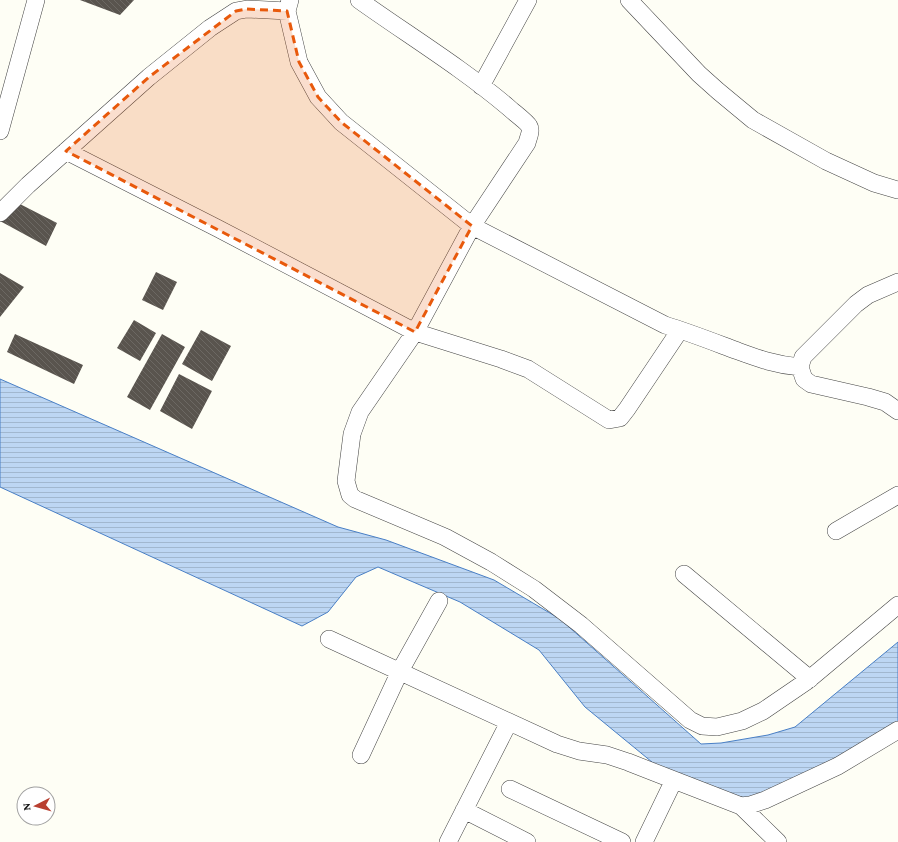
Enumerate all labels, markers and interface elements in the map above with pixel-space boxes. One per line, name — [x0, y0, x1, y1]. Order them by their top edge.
north arrow — [16, 786, 56, 826]
text: N — [20, 802, 32, 811]

